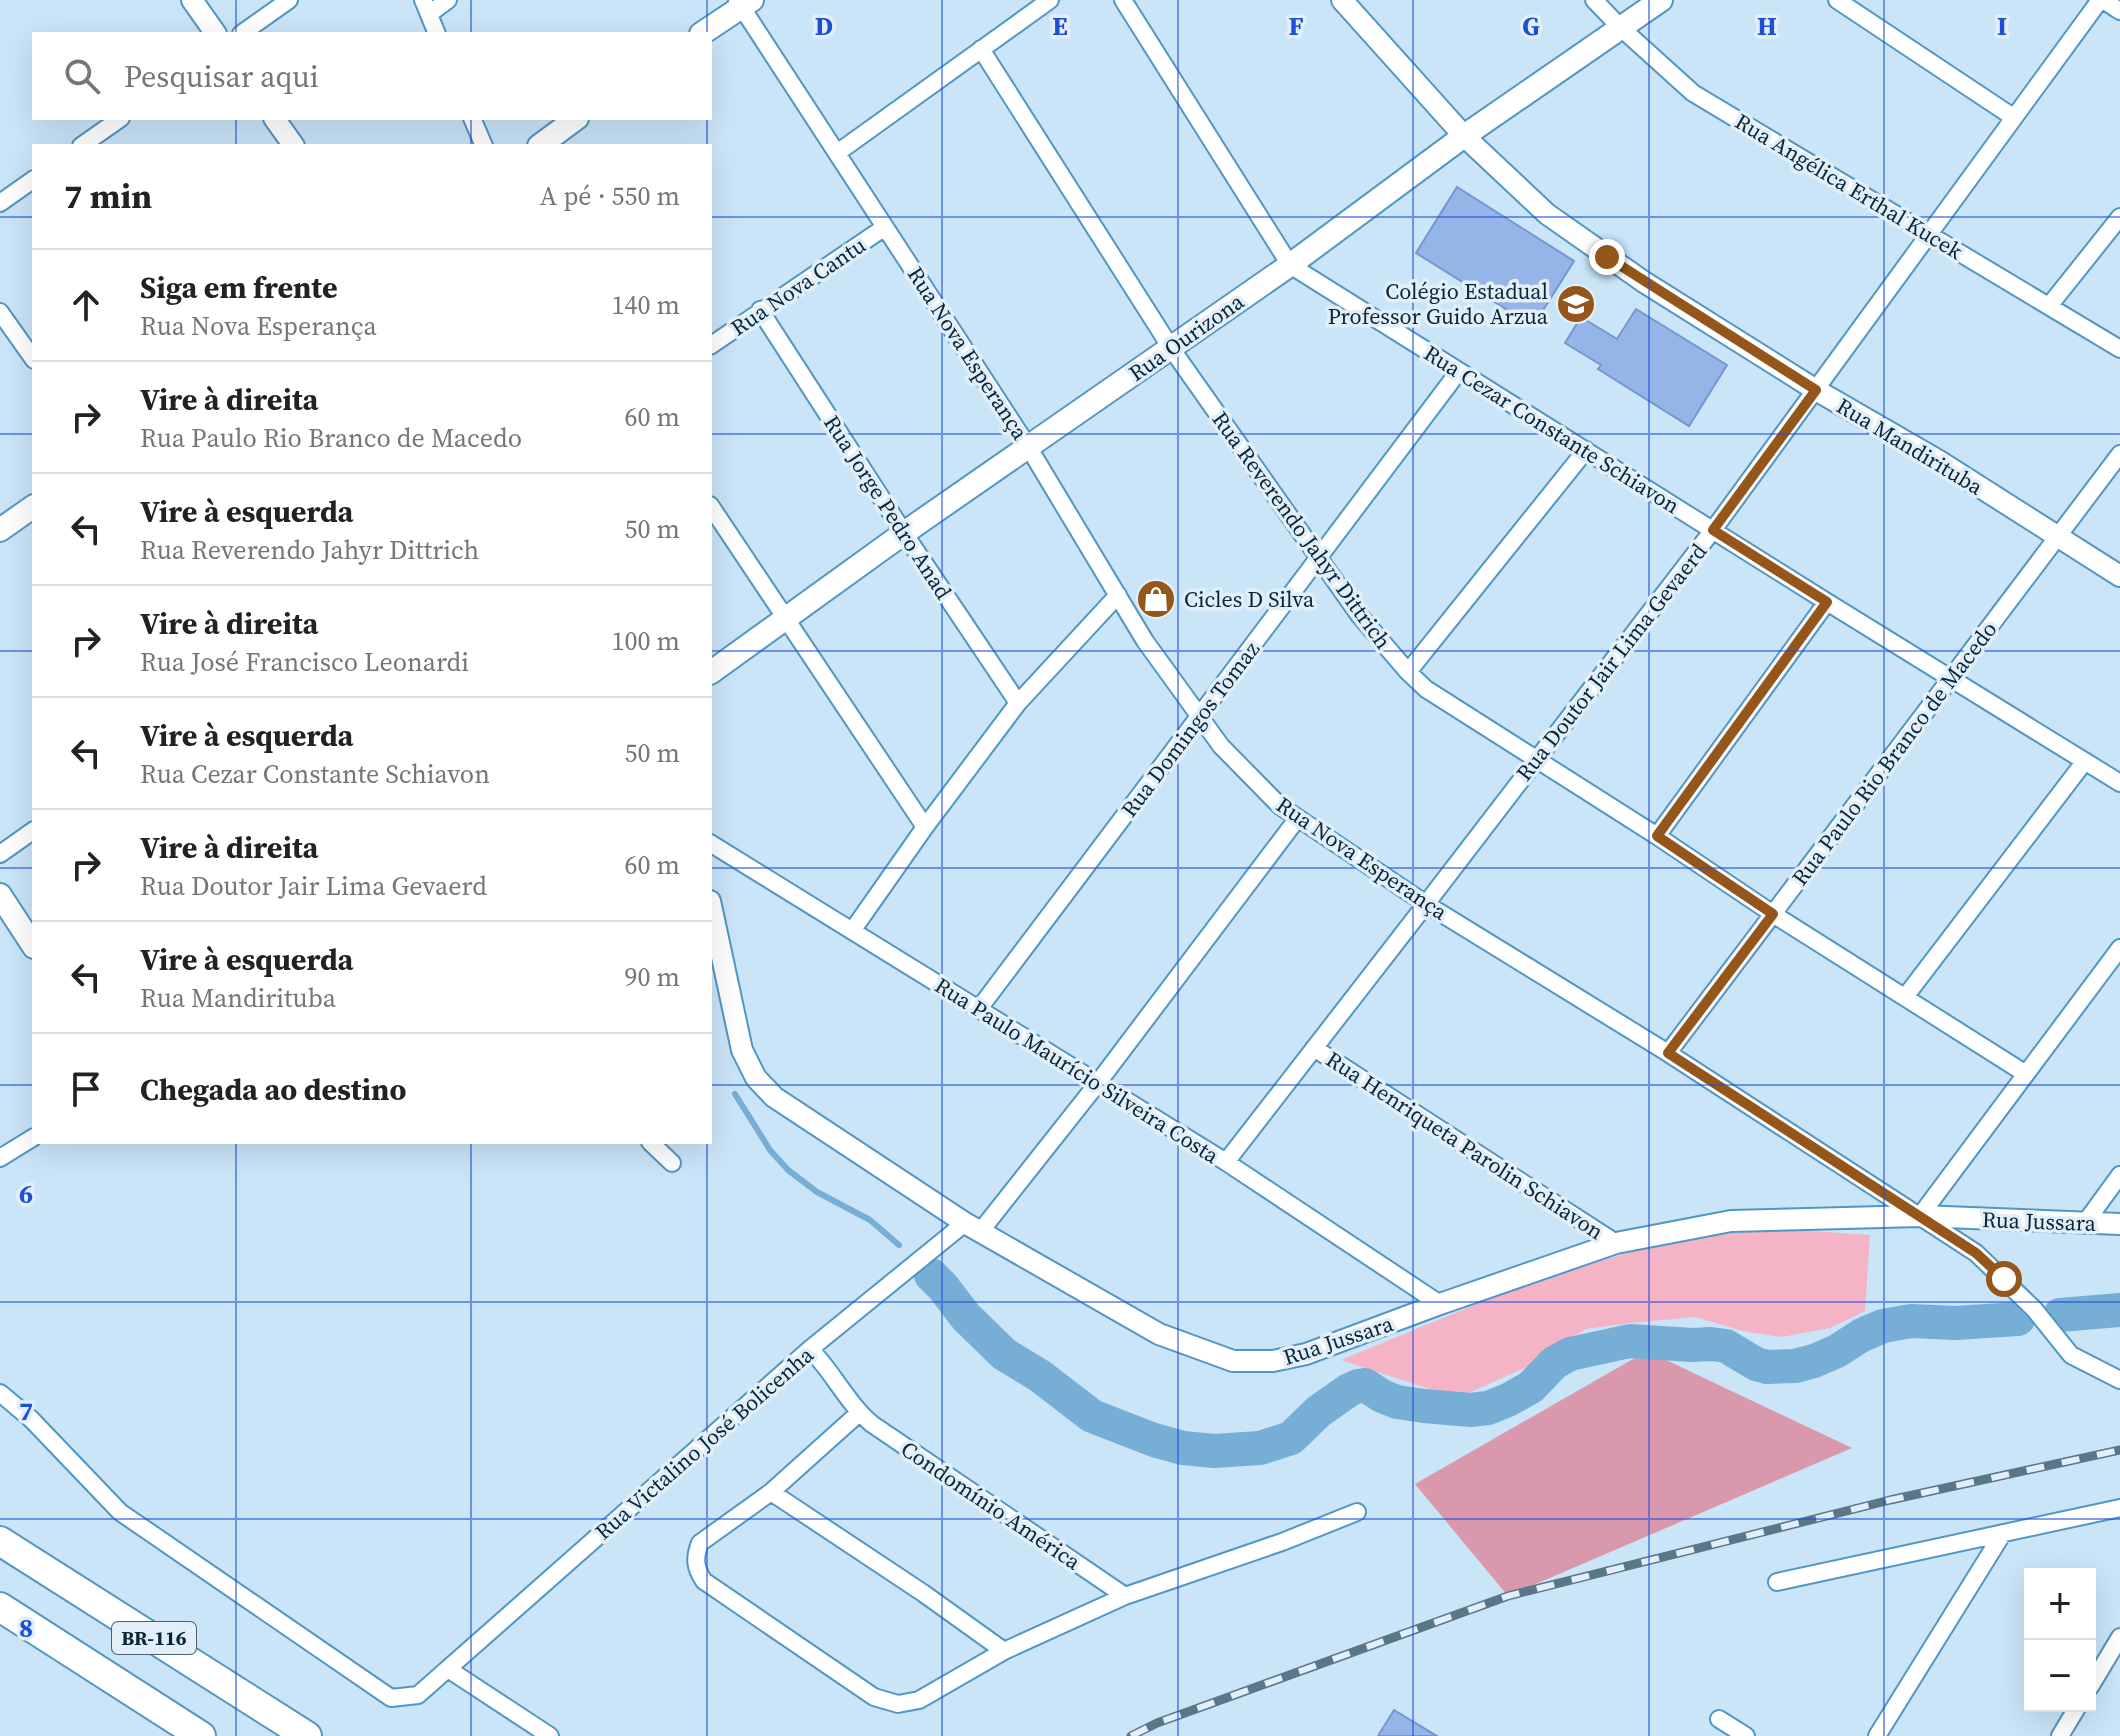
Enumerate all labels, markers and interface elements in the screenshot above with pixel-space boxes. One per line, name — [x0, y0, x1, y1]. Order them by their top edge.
text: D — [815, 8, 833, 44]
text: E — [1052, 8, 1068, 44]
text: F — [1288, 8, 1304, 44]
text: G — [1522, 8, 1540, 44]
text: H — [1757, 8, 1777, 44]
text: I — [1997, 8, 2007, 44]
search box — [32, 32, 712, 120]
icon: search — [60, 54, 104, 98]
text: Pesquisar aqui — [124, 56, 319, 97]
street label: Rua Angélica Erthal Kucek — [1730, 106, 1969, 266]
text: 7 min — [64, 173, 152, 219]
text: A pé · 550 m — [540, 178, 680, 214]
street label: Rua Nova Cantu — [725, 230, 871, 342]
route end — [1589, 239, 1625, 275]
street label: Rua Nova Esperança — [901, 261, 1036, 446]
text: Siga em frente — [140, 267, 338, 308]
place label: Colégio Estadual Professor Guido Arzua — [1328, 276, 1549, 331]
icon: ahead — [64, 283, 108, 327]
school or university icon: Colégio Estadual Professor Guido Arzua — [1555, 283, 1597, 325]
street label: Rua Ourizona — [1122, 286, 1250, 388]
text: 140 m — [612, 287, 680, 323]
text: Rua Nova Esperança — [140, 308, 377, 344]
street label: Rua Cezar Constante Schiavon — [1419, 338, 1685, 520]
text: Vire à direita — [140, 379, 319, 420]
street label: Rua Mandirituba — [1831, 390, 1989, 502]
icon: right — [64, 395, 108, 439]
text: 60 m — [625, 399, 680, 435]
street label: Rua Reverendo Jahyr Dittrich — [1206, 405, 1398, 655]
street label: Rua Jorge Pedro Anad — [817, 409, 959, 605]
text: Rua Paulo Rio Branco de Macedo — [140, 420, 522, 456]
text: Vire à esquerda — [140, 491, 353, 532]
icon: left — [64, 507, 108, 551]
text: 50 m — [625, 511, 680, 547]
text: Rua Reverendo Jahyr Dittrich — [140, 532, 479, 568]
street label: Rua Doutor Jair Lima Gevaerd — [1509, 537, 1714, 787]
shop icon: Cicles D Silva — [1135, 578, 1177, 620]
place label: Cicles D Silva — [1184, 584, 1315, 614]
text: Vire à direita — [140, 603, 319, 644]
street label: Rua Paulo Rio Branco de Macedo — [1785, 615, 2003, 891]
icon: right — [64, 619, 108, 663]
text: 100 m — [612, 623, 680, 659]
street label: Rua Domingos Tomaz — [1114, 635, 1266, 823]
text: Rua José Francisco Leonardi — [140, 644, 469, 680]
text: Vire à esquerda — [140, 715, 353, 756]
icon: left — [64, 731, 108, 775]
text: 50 m — [625, 735, 680, 771]
text: Rua Cezar Constante Schiavon — [140, 756, 490, 792]
street label: Rua Nova Esperança — [1271, 790, 1454, 927]
text: Vire à direita — [140, 827, 319, 868]
icon: right — [64, 843, 108, 887]
text: 60 m — [625, 847, 680, 883]
text: Rua Doutor Jair Lima Gevaerd — [140, 868, 487, 904]
text: Vire à esquerda — [140, 939, 353, 980]
icon: left — [64, 955, 108, 999]
text: 90 m — [625, 959, 680, 995]
street label: Rua Paulo Maurício Silveira Costa — [929, 970, 1225, 1170]
text: Rua Mandirituba — [140, 980, 336, 1016]
street label: Rua Henriqueta Parolin Schiavon — [1321, 1044, 1609, 1246]
icon: arrive — [64, 1067, 108, 1111]
text: Chegada ao destino — [140, 1069, 406, 1110]
text: 6 — [19, 1176, 33, 1212]
street label: Rua Jussara — [1981, 1204, 2097, 1238]
route start — [1986, 1261, 2022, 1297]
street label: Rua Jussara — [1279, 1308, 1398, 1372]
street label: Rua Victalino José Bolicenha — [588, 1339, 820, 1546]
text: 7 — [19, 1393, 33, 1429]
street label: Condomínio América — [895, 1434, 1087, 1577]
map controls — [2024, 1568, 2096, 1712]
button: + — [2024, 1568, 2096, 1640]
text: 8 — [19, 1610, 33, 1646]
road number: BR-116 — [112, 1622, 196, 1654]
button: − — [2024, 1640, 2096, 1712]

